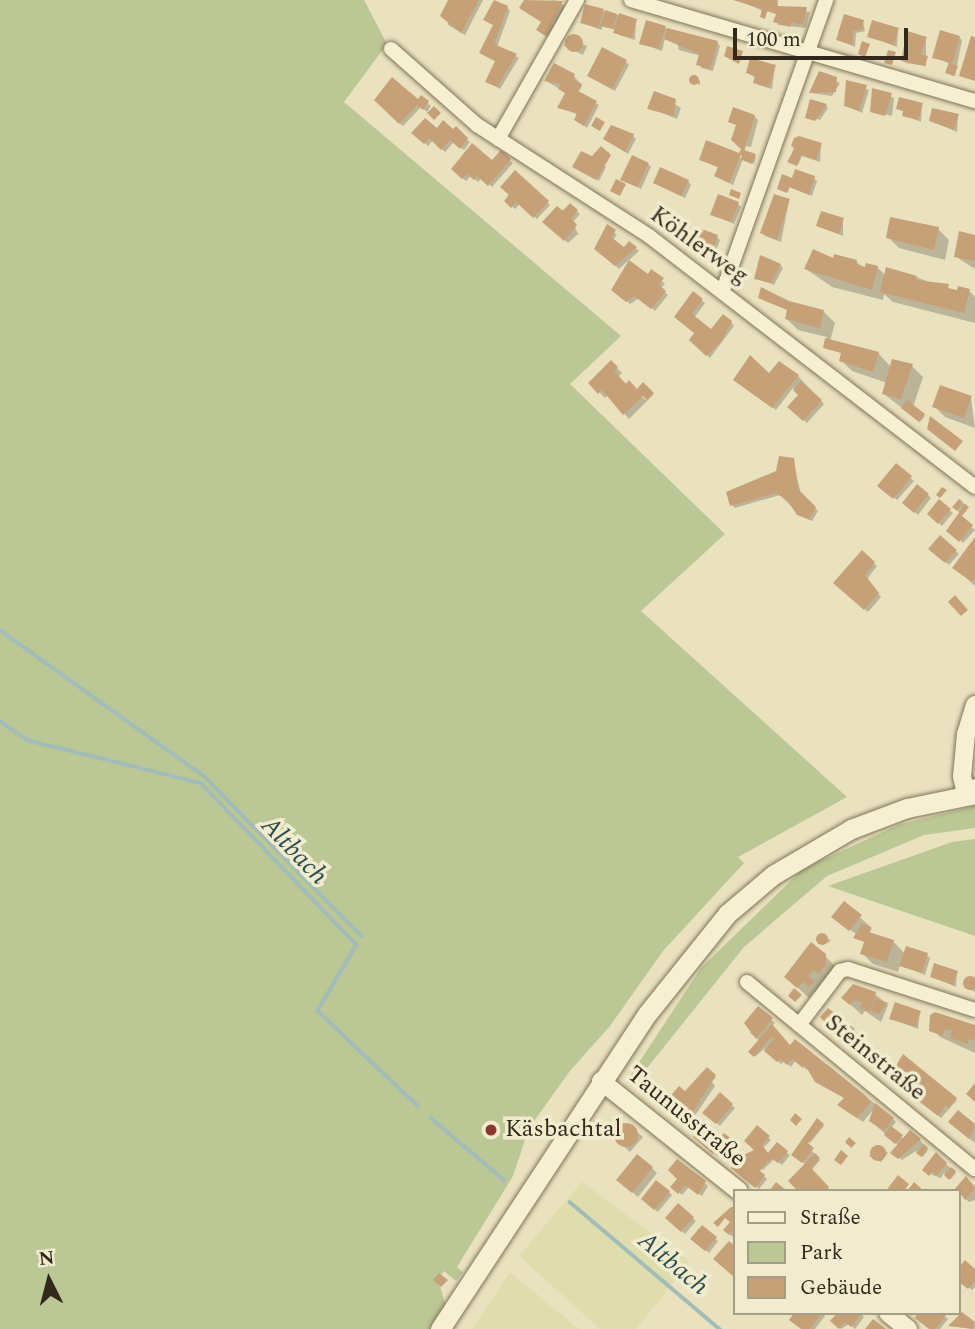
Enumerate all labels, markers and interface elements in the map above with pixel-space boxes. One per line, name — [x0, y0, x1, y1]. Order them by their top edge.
scale bar — [737, 14, 912, 58]
text: 100 m — [746, 24, 801, 56]
street label: Köhlerweg — [644, 201, 754, 291]
water label: Altbach — [254, 810, 334, 892]
street label: Steinstraße — [819, 1009, 931, 1107]
street label: Taunusstraße — [621, 1060, 751, 1174]
place label: Käsbachtal — [505, 1116, 622, 1144]
marker: Käsbachtal — [483, 1122, 499, 1138]
legend — [734, 1189, 961, 1315]
text: Straße — [800, 1202, 861, 1234]
water label: Altbach — [631, 1225, 715, 1303]
text: Park — [800, 1237, 843, 1269]
text: N — [38, 1243, 56, 1274]
north arrow — [14, 1245, 84, 1315]
text: Gebäude — [800, 1272, 882, 1304]

